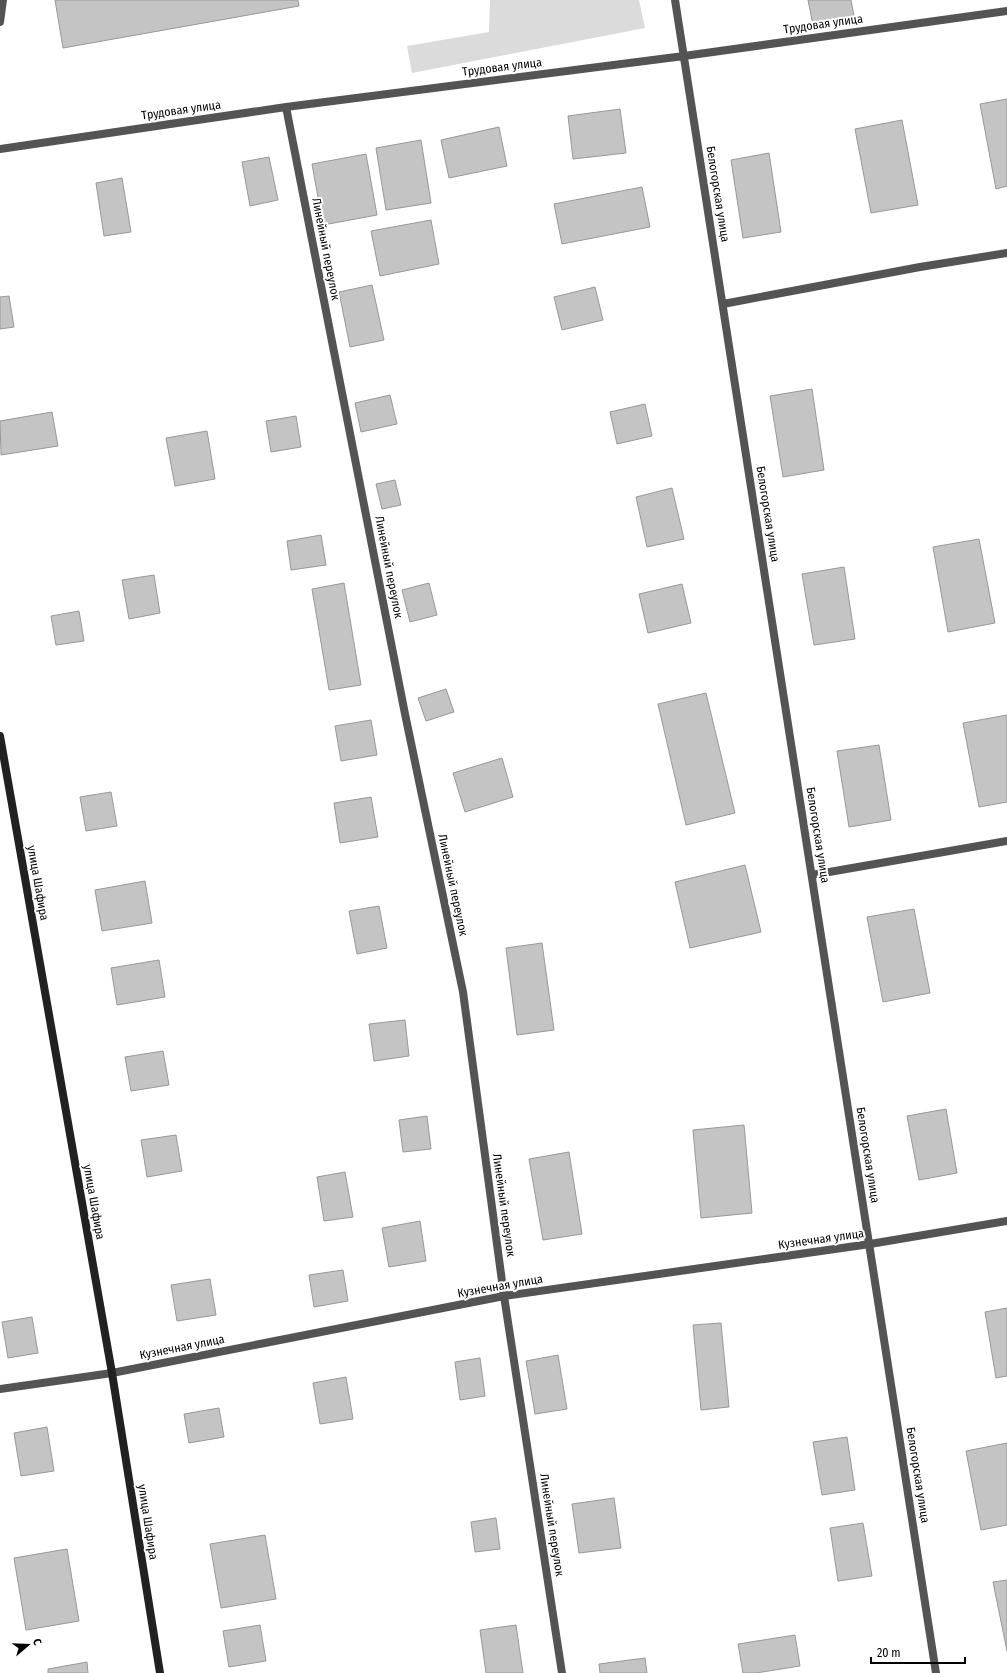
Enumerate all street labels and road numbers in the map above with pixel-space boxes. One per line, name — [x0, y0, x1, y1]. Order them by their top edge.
street label: Трудовая улица — [782, 11, 864, 37]
street label: Трудовая улица — [461, 55, 543, 79]
street label: Трудовая улица — [140, 97, 222, 123]
street label: Белогорская улица — [704, 145, 733, 243]
street label: Линейный переулок — [309, 197, 343, 302]
street label: Белогорская улица — [754, 465, 783, 563]
street label: Линейный переулок — [372, 515, 406, 620]
street label: Белогорская улица — [804, 786, 833, 884]
street label: Линейный переулок — [435, 833, 471, 938]
street label: улица Шафира — [25, 844, 52, 922]
street label: Белогорская улица — [854, 1106, 883, 1204]
street label: Линейный переулок — [490, 1153, 518, 1258]
street label: улица Шафира — [81, 1163, 108, 1241]
street label: Кузнечная улица — [777, 1226, 865, 1252]
street label: Кузнечная улица — [456, 1272, 544, 1300]
street label: Кузнечная улица — [138, 1332, 226, 1362]
street label: Белогорская улица — [904, 1426, 933, 1524]
street label: Линейный переулок — [537, 1473, 567, 1578]
street label: улица Шафира — [135, 1483, 161, 1561]

